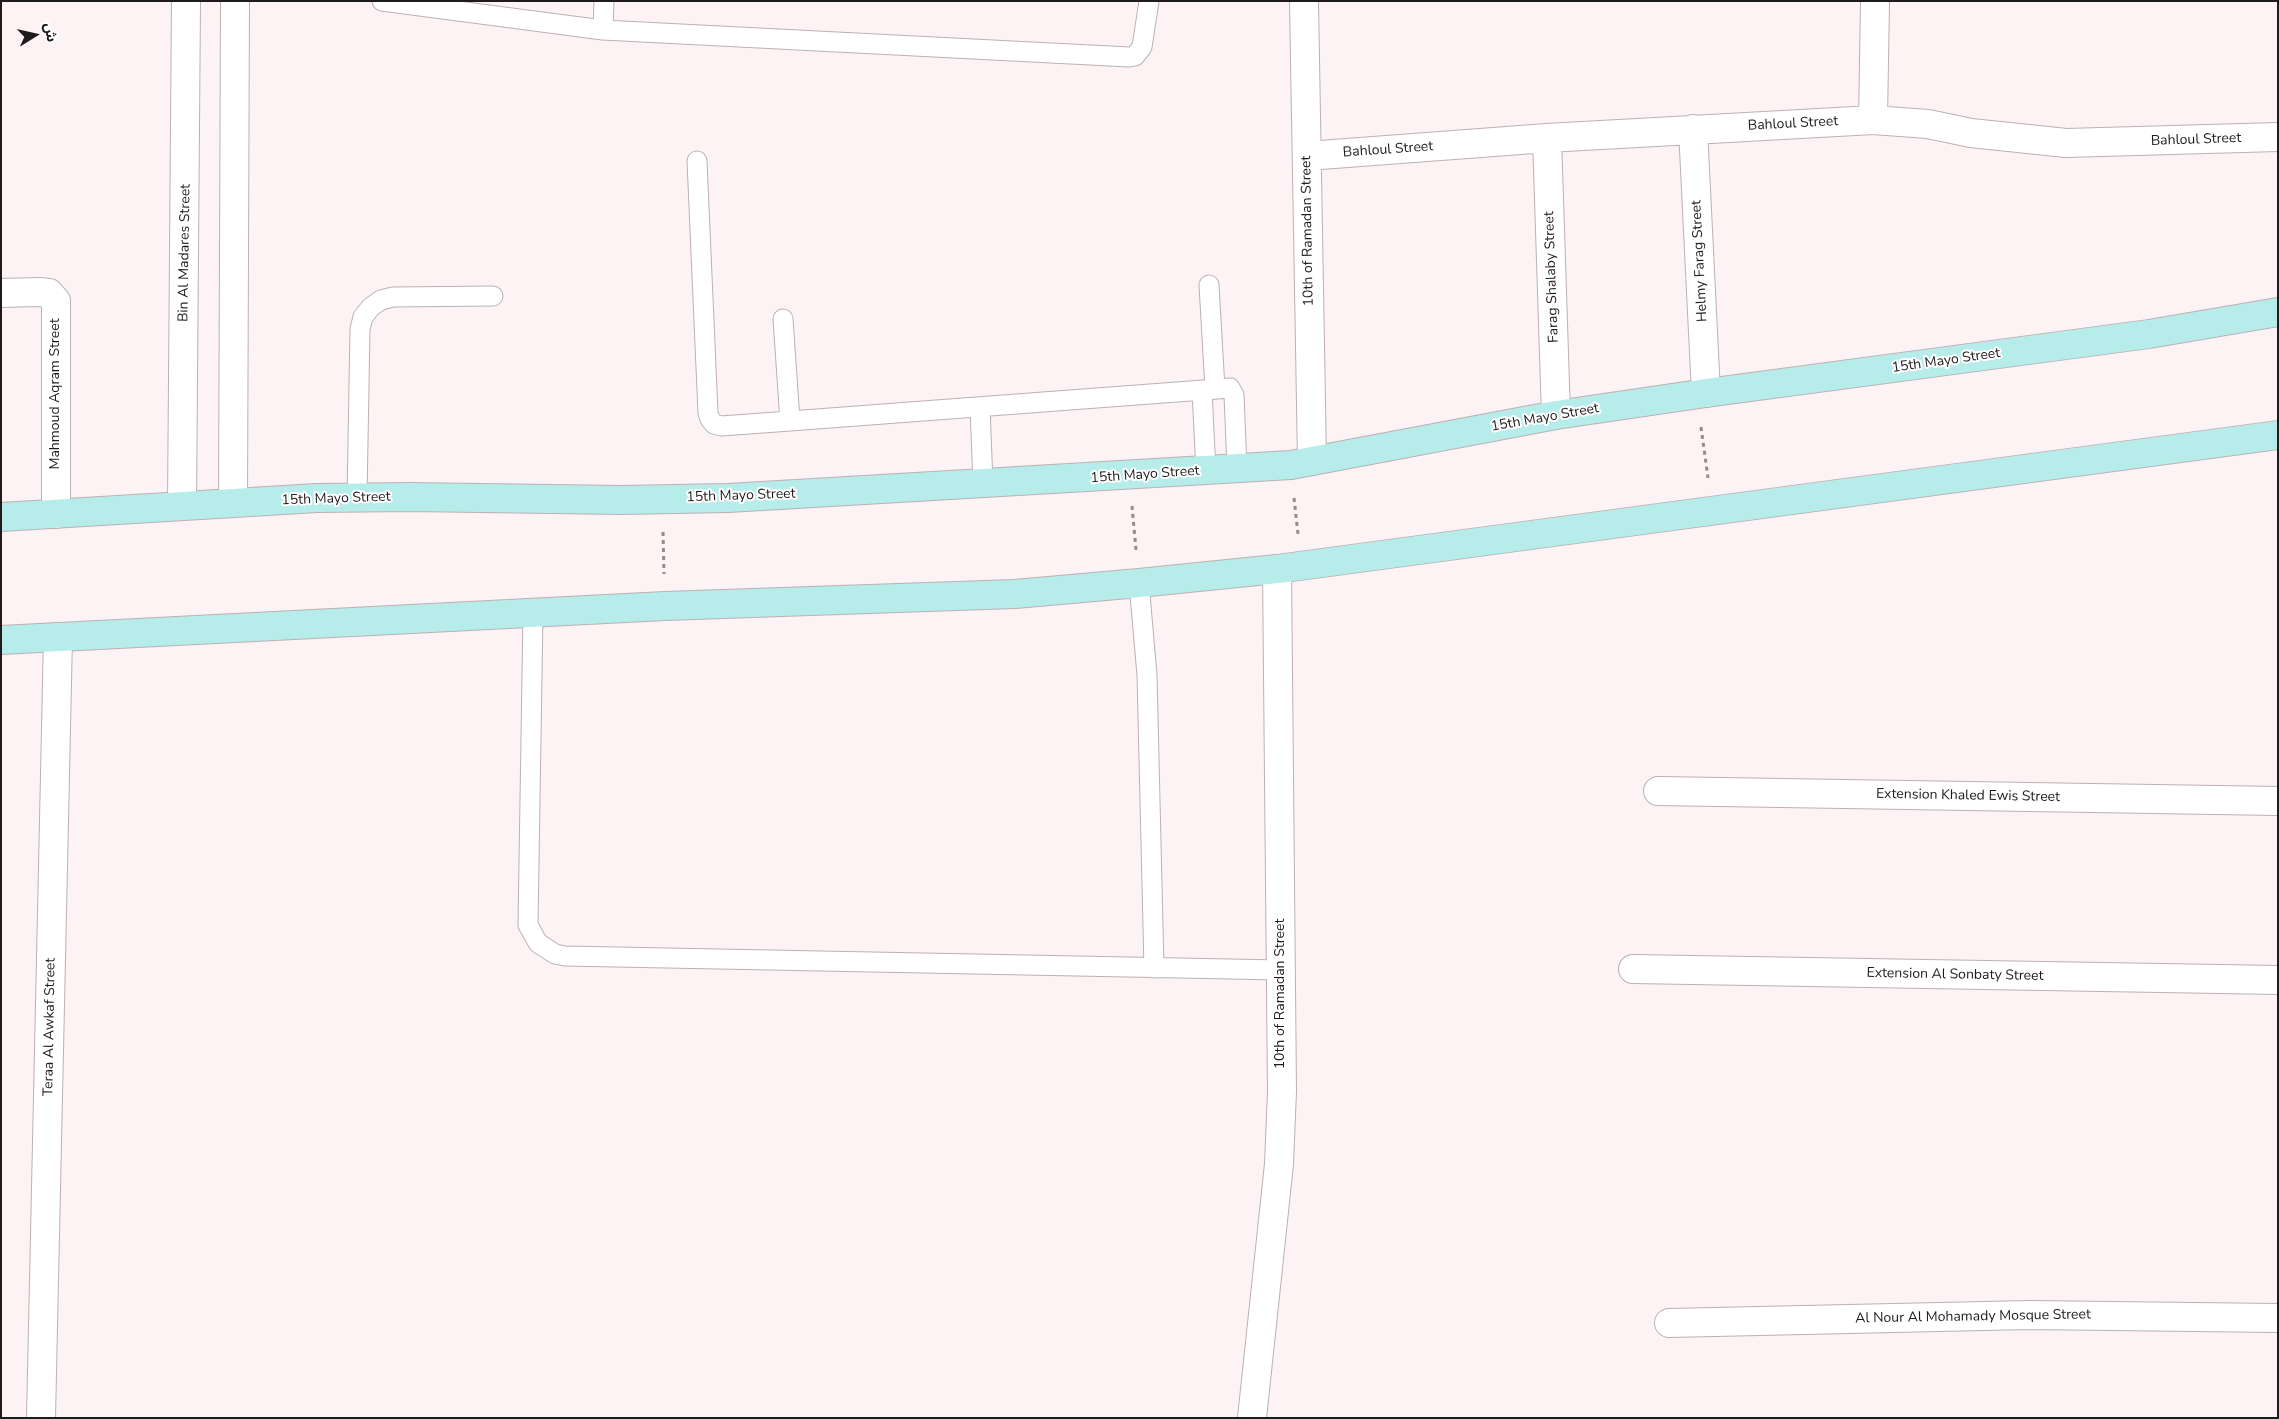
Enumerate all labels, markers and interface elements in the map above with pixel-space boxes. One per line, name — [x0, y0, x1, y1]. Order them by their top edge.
north arrow — [10, 10, 60, 60]
text: ش — [39, 21, 61, 43]
street label: Bahloul Street — [1747, 113, 1839, 135]
street label: Bahloul Street — [2150, 130, 2242, 150]
street label: Bahloul Street — [1342, 138, 1434, 162]
street label: 10th of Ramadan Street — [1298, 156, 1318, 306]
street label: Bin Al Madares Street — [175, 184, 195, 322]
street label: Helmy Farag Street — [1688, 200, 1712, 322]
street label: Farag Shalaby Street — [1541, 211, 1563, 343]
street label: Mahmoud Aqram Street — [48, 318, 64, 470]
street label: 15th Mayo Street — [1891, 345, 2001, 377]
street label: 15th Mayo Street — [1490, 400, 1600, 436]
street label: 15th Mayo Street — [1090, 463, 1200, 487]
street label: 15th Mayo Street — [686, 486, 796, 506]
street label: 15th Mayo Street — [281, 489, 391, 509]
street label: Extension Khaled Ewis Street — [1876, 786, 2060, 806]
street label: 10th of Ramadan Street — [1273, 919, 1289, 1069]
street label: Teraa Al Awkaf Street — [40, 958, 60, 1096]
street label: Extension Al Sonbaty Street — [1866, 965, 2044, 985]
street label: Al Nour Al Mohamady Mosque Street — [1855, 1307, 2091, 1327]

